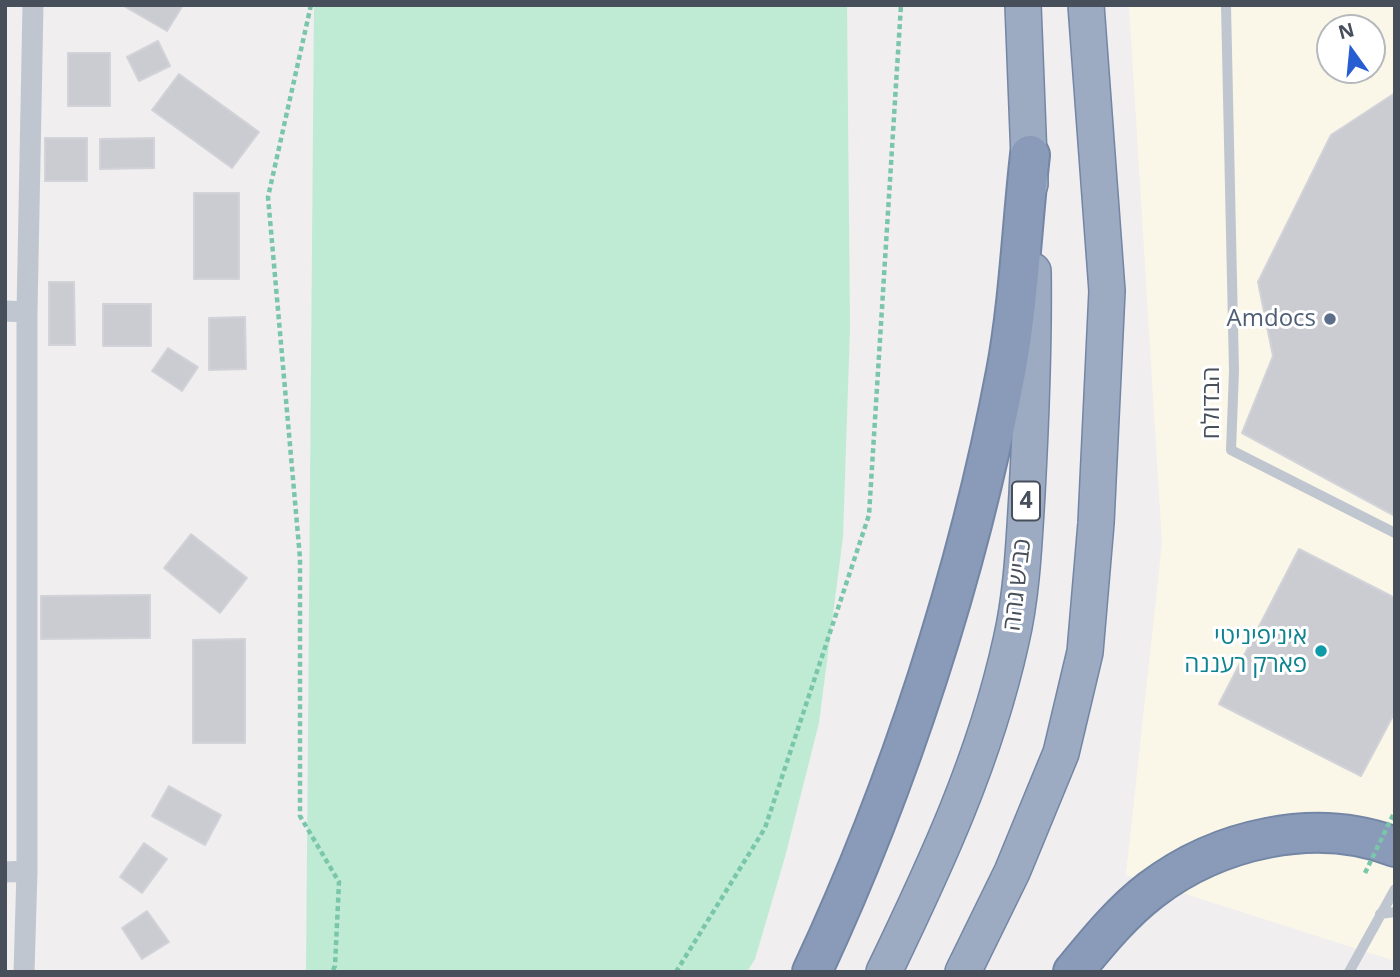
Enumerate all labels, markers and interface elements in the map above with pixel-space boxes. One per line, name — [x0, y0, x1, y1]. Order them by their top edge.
north arrow — [1316, 14, 1386, 84]
text: N — [1335, 16, 1357, 45]
place label: Amdocs — [1227, 305, 1316, 333]
marker: Amdocs — [1322, 311, 1338, 327]
street label: הבדולח — [1198, 367, 1226, 439]
road number: 4 — [1012, 481, 1040, 520]
street label: כביש גהה — [998, 537, 1038, 633]
place label: איניפיניטי פארק רעננה — [1184, 623, 1307, 679]
marker: איניפיניטי פארק רעננה — [1313, 643, 1329, 659]

